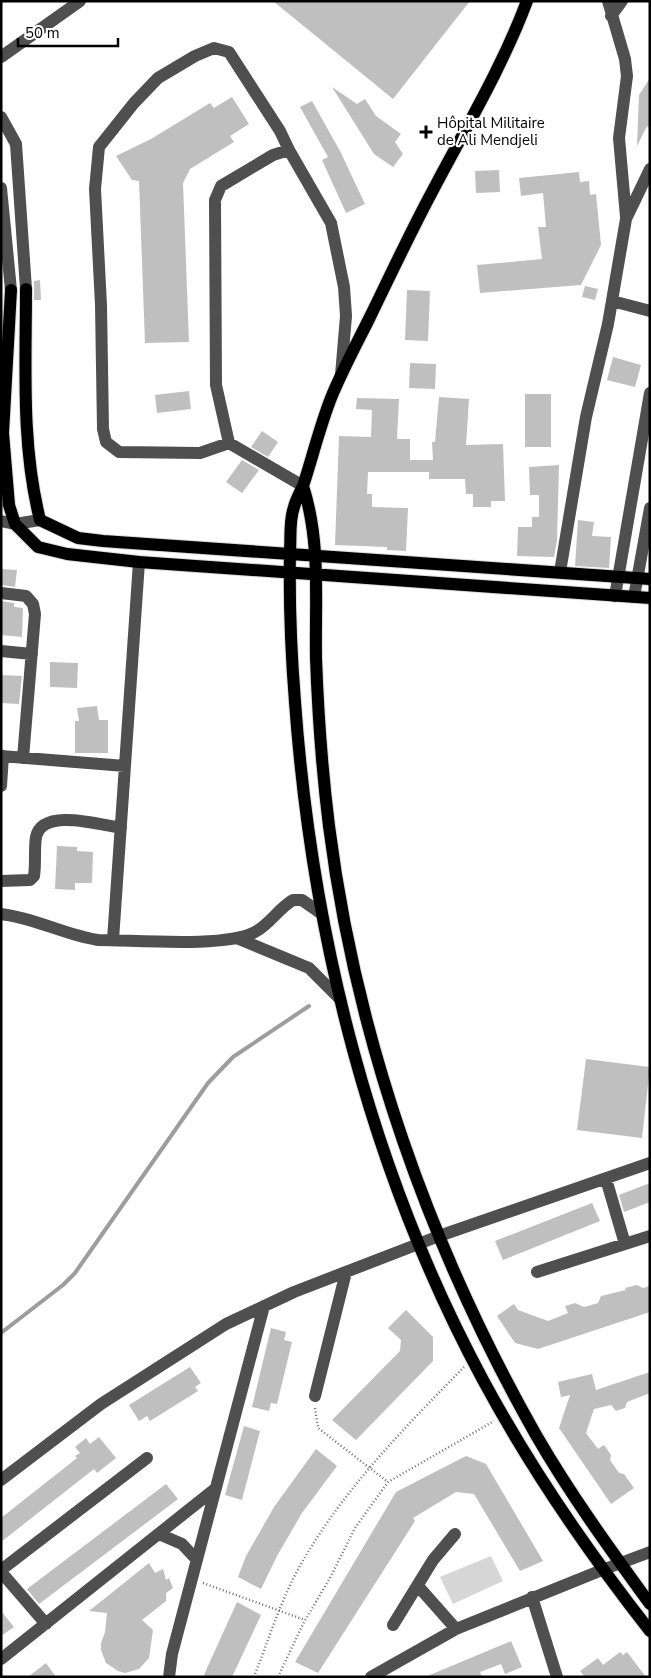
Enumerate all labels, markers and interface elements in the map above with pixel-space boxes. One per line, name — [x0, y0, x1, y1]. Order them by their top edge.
scale bar — [18, 15, 118, 47]
text: 50 m — [25, 23, 60, 43]
place label: Hôpital Militaire de Ali Mendjeli — [437, 113, 545, 150]
marker: Hôpital Militaire de Ali Mendjeli — [419, 125, 433, 139]

